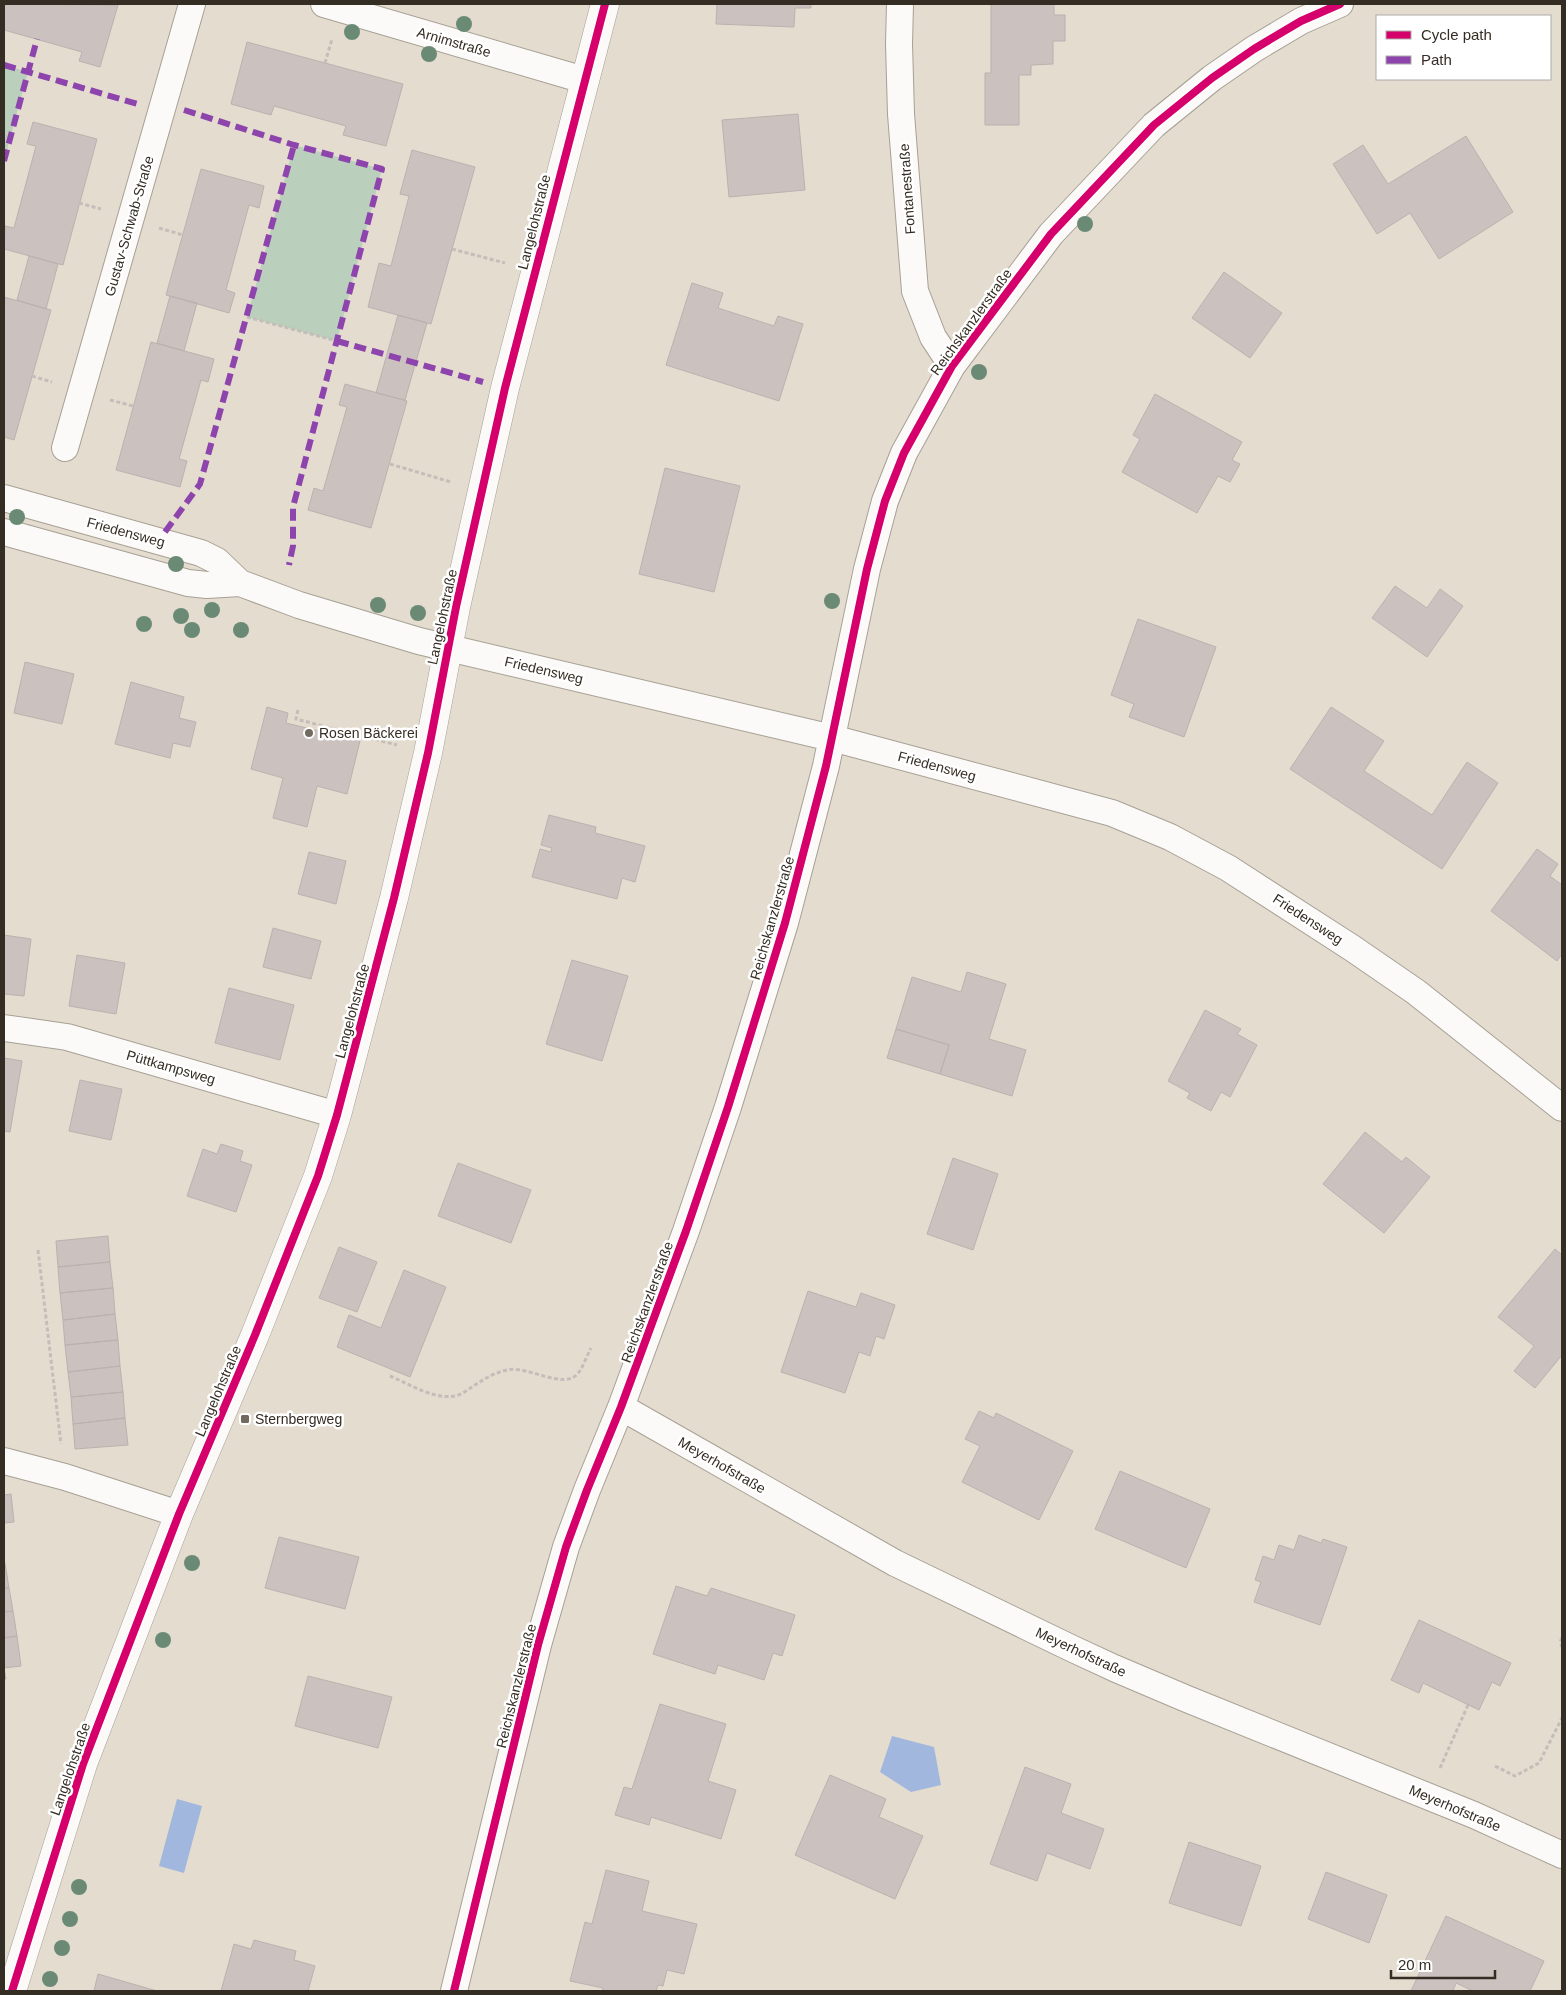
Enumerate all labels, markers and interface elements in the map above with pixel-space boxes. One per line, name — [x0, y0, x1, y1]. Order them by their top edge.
legend — [1376, 15, 1551, 80]
street label: Arnimstraße — [415, 24, 493, 60]
text: Cycle path — [1421, 26, 1492, 43]
text: Path — [1421, 51, 1452, 68]
street label: Fontanestraße — [896, 143, 918, 235]
street label: Gustav-Schwab-Straße — [101, 154, 157, 298]
street label: Langelohstraße — [514, 173, 554, 271]
street label: Reichskanzlerstraße — [927, 266, 1015, 378]
street label: Friedensweg — [85, 514, 167, 550]
street label: Langelohstraße — [424, 568, 460, 666]
street label: Friedensweg — [503, 653, 585, 687]
place label: Rosen Bäckerei — [319, 725, 418, 741]
marker: Rosen Bäckerei — [303, 727, 315, 739]
street label: Friedensweg — [896, 748, 978, 784]
street label: Reichskanzlerstraße — [747, 854, 797, 982]
street label: Friedensweg — [1270, 890, 1346, 948]
street label: Langelohstraße — [332, 962, 372, 1060]
street label: Püttkampsweg — [125, 1047, 217, 1087]
street label: Reichskanzlerstraße — [618, 1239, 676, 1365]
street label: Langelohstraße — [192, 1343, 244, 1439]
place label: Sternbergweg — [255, 1411, 342, 1427]
marker: Sternbergweg — [239, 1413, 251, 1425]
street label: Meyerhofstraße — [676, 1434, 769, 1497]
street label: Reichskanzlerstraße — [493, 1622, 539, 1750]
street label: Meyerhofstraße — [1033, 1624, 1129, 1680]
street label: Langelohstraße — [47, 1720, 93, 1818]
street label: Meyerhofstraße — [1407, 1781, 1503, 1835]
scale bar — [1391, 1948, 1495, 1980]
text: 20 m — [1398, 1956, 1431, 1973]

